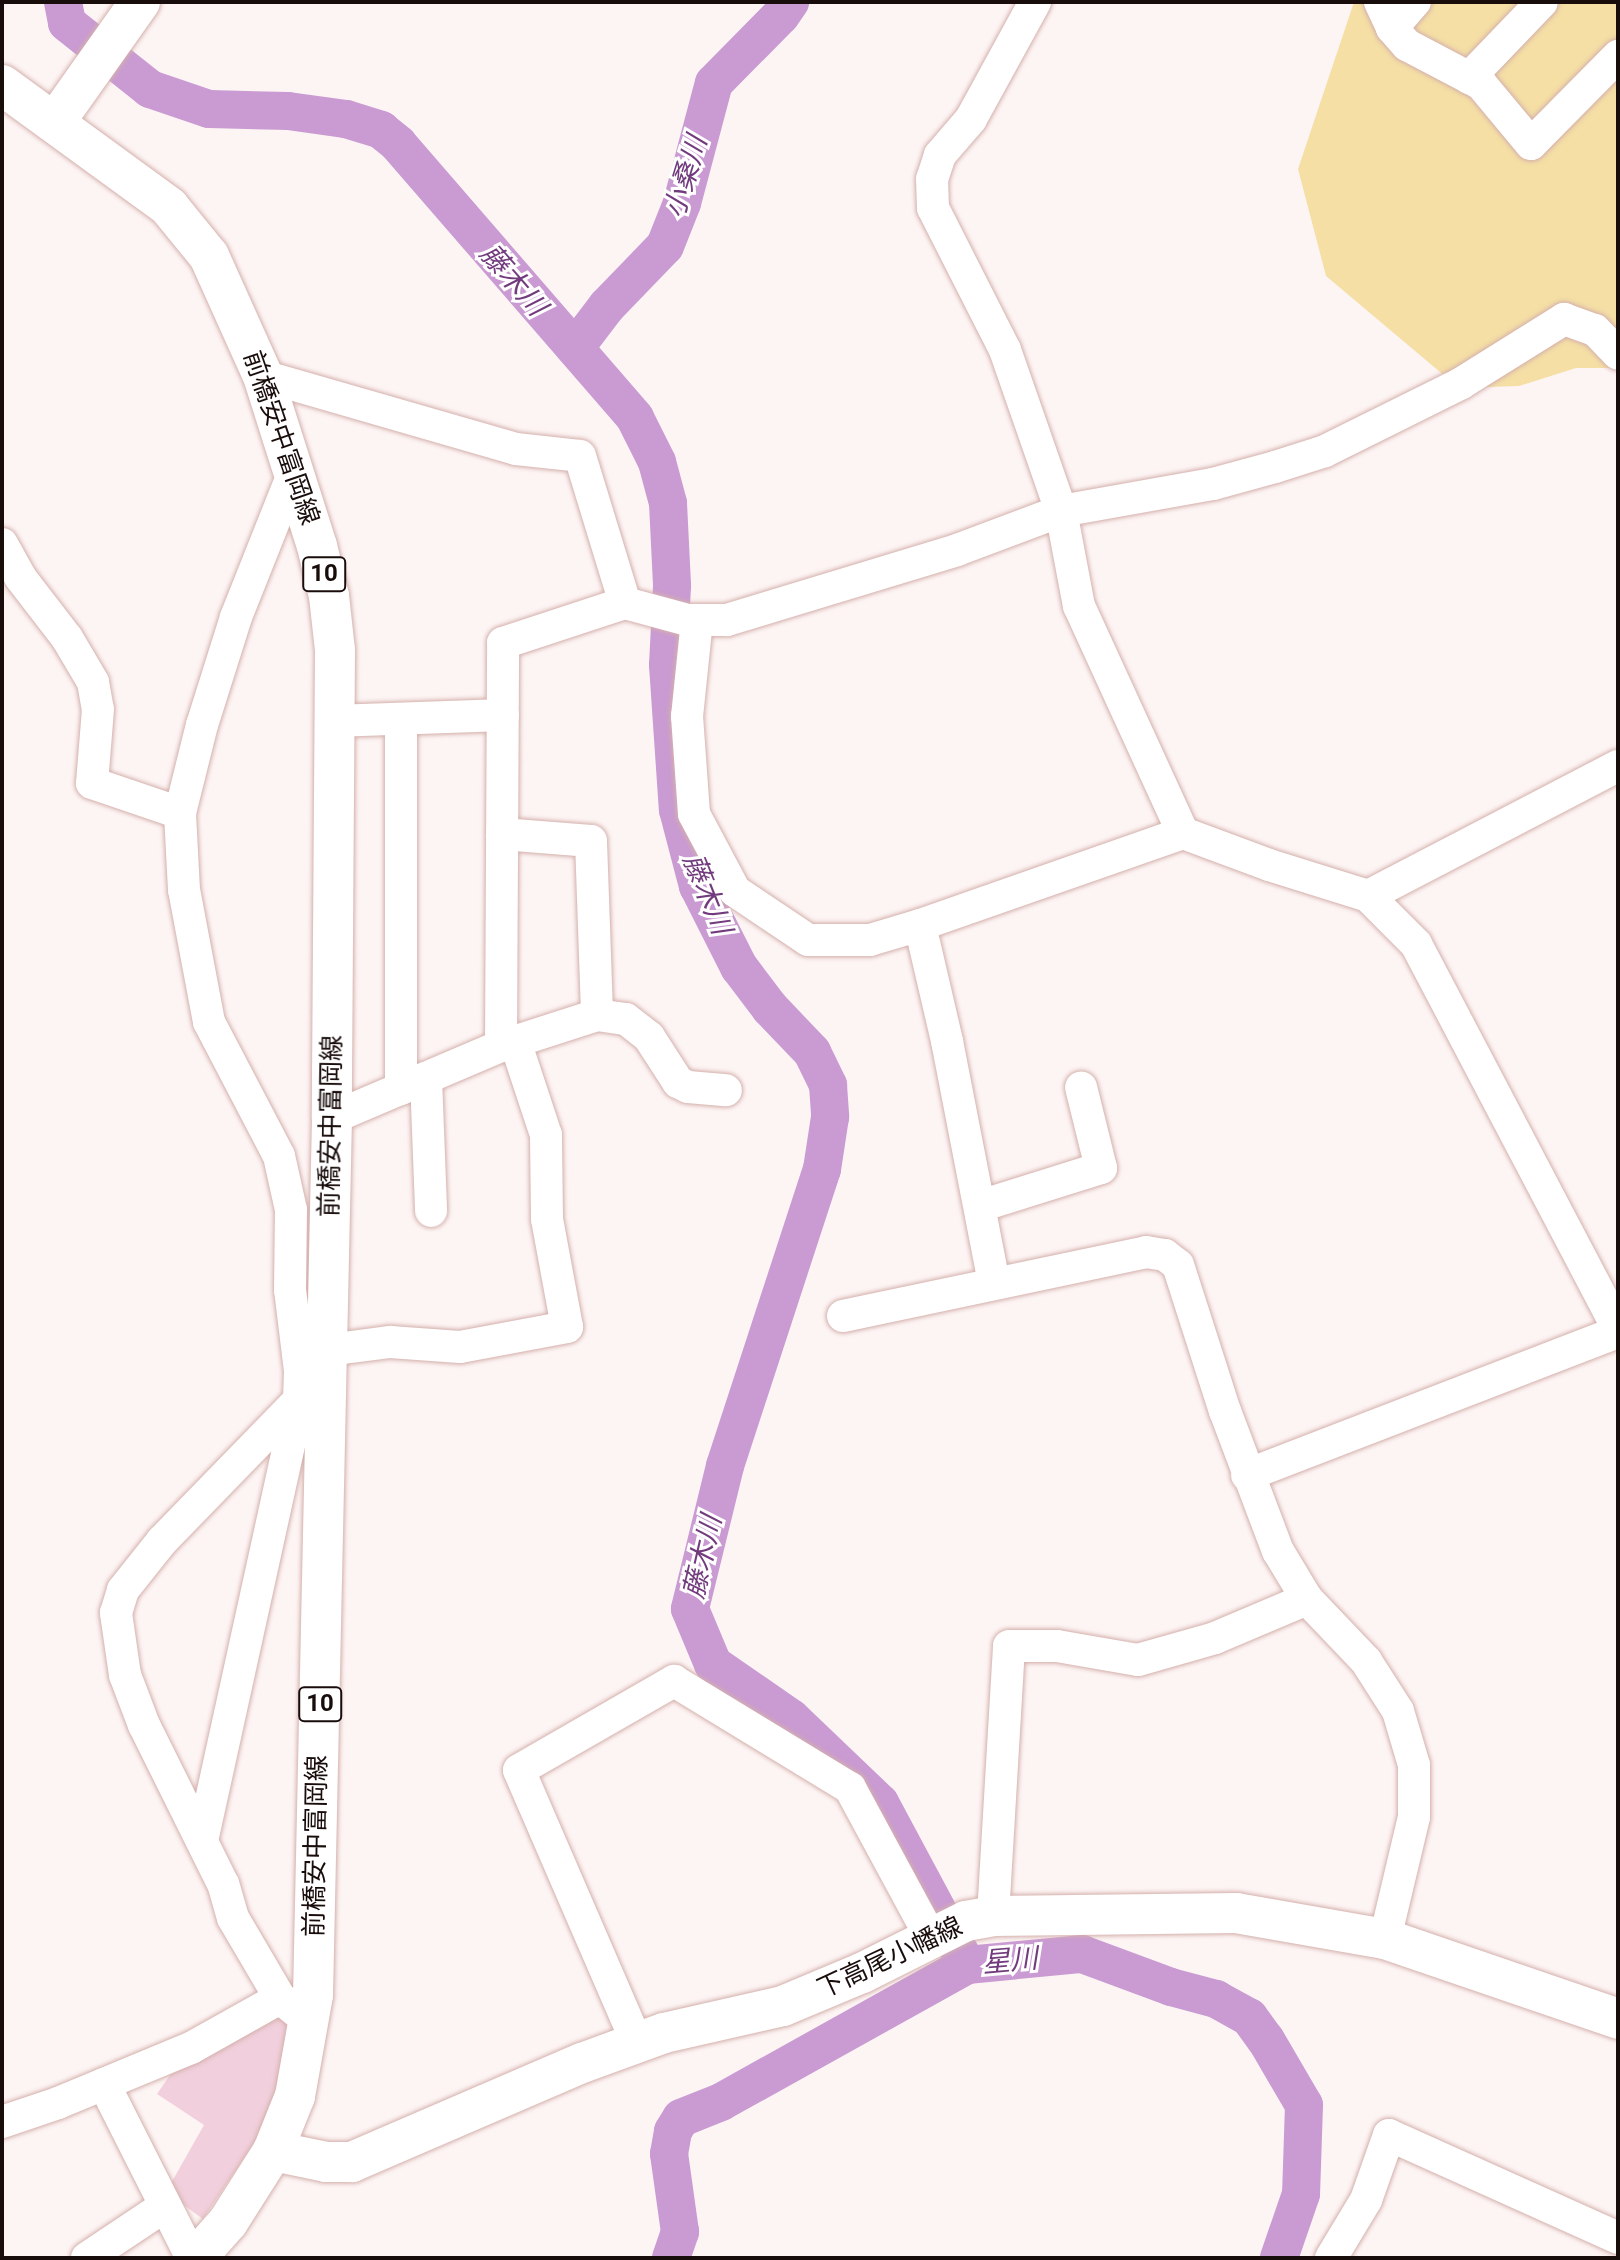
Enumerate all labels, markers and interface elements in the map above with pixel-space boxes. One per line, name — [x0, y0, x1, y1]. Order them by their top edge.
water label: 小桑川 — [658, 132, 714, 222]
water label: 藤木川 — [473, 237, 553, 323]
street label: 前橋安中富岡線 — [237, 347, 325, 529]
road number: 10 — [302, 554, 346, 594]
water label: 藤木川 — [676, 849, 738, 939]
street label: 前橋安中富岡線 — [314, 1035, 348, 1217]
water label: 藤木川 — [677, 1512, 729, 1602]
road number: 10 — [298, 1684, 342, 1724]
street label: 前橋安中富岡線 — [299, 1755, 333, 1937]
street label: 下高尾小幡線 — [813, 1911, 967, 2005]
water label: 星川 — [981, 1942, 1039, 1980]

